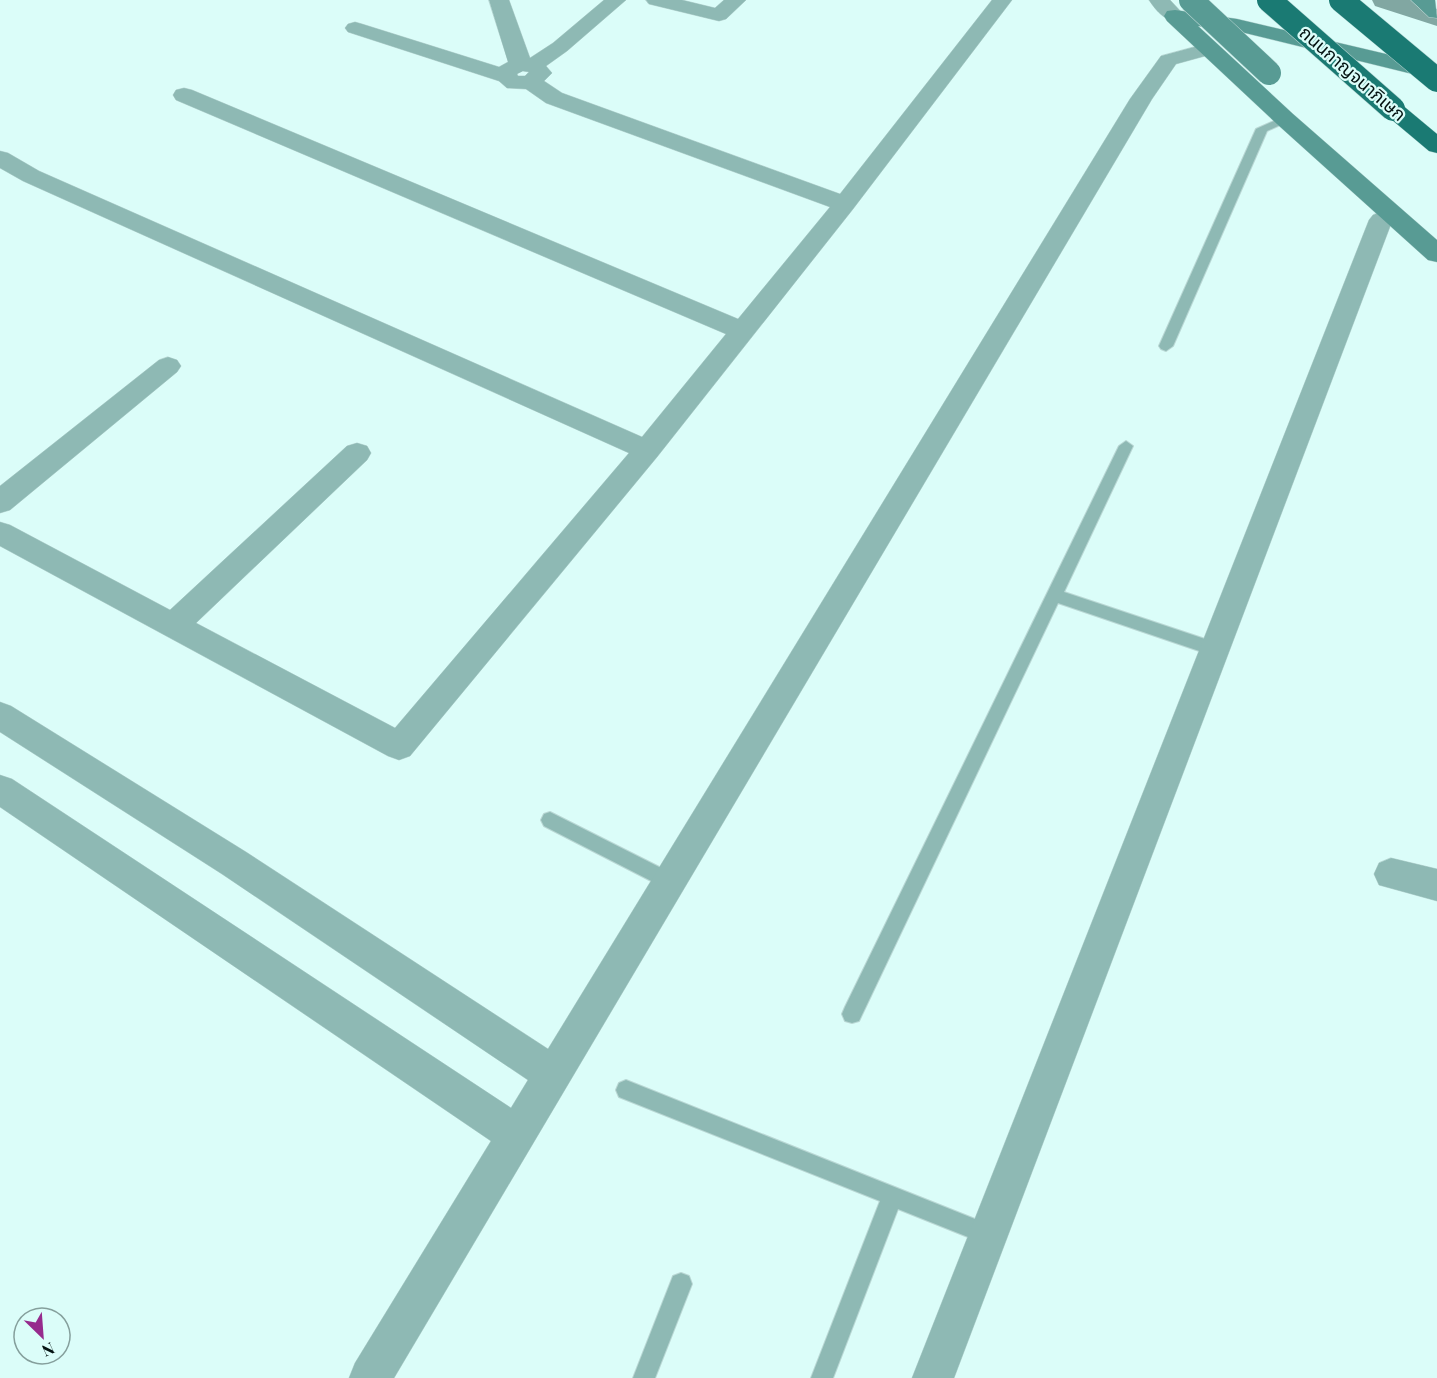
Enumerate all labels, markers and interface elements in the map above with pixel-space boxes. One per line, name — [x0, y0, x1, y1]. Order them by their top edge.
street label: ถนนกาญจนาภิเษก — [1295, 20, 1411, 126]
north arrow — [12, 1306, 72, 1366]
text: N — [38, 1338, 58, 1362]

